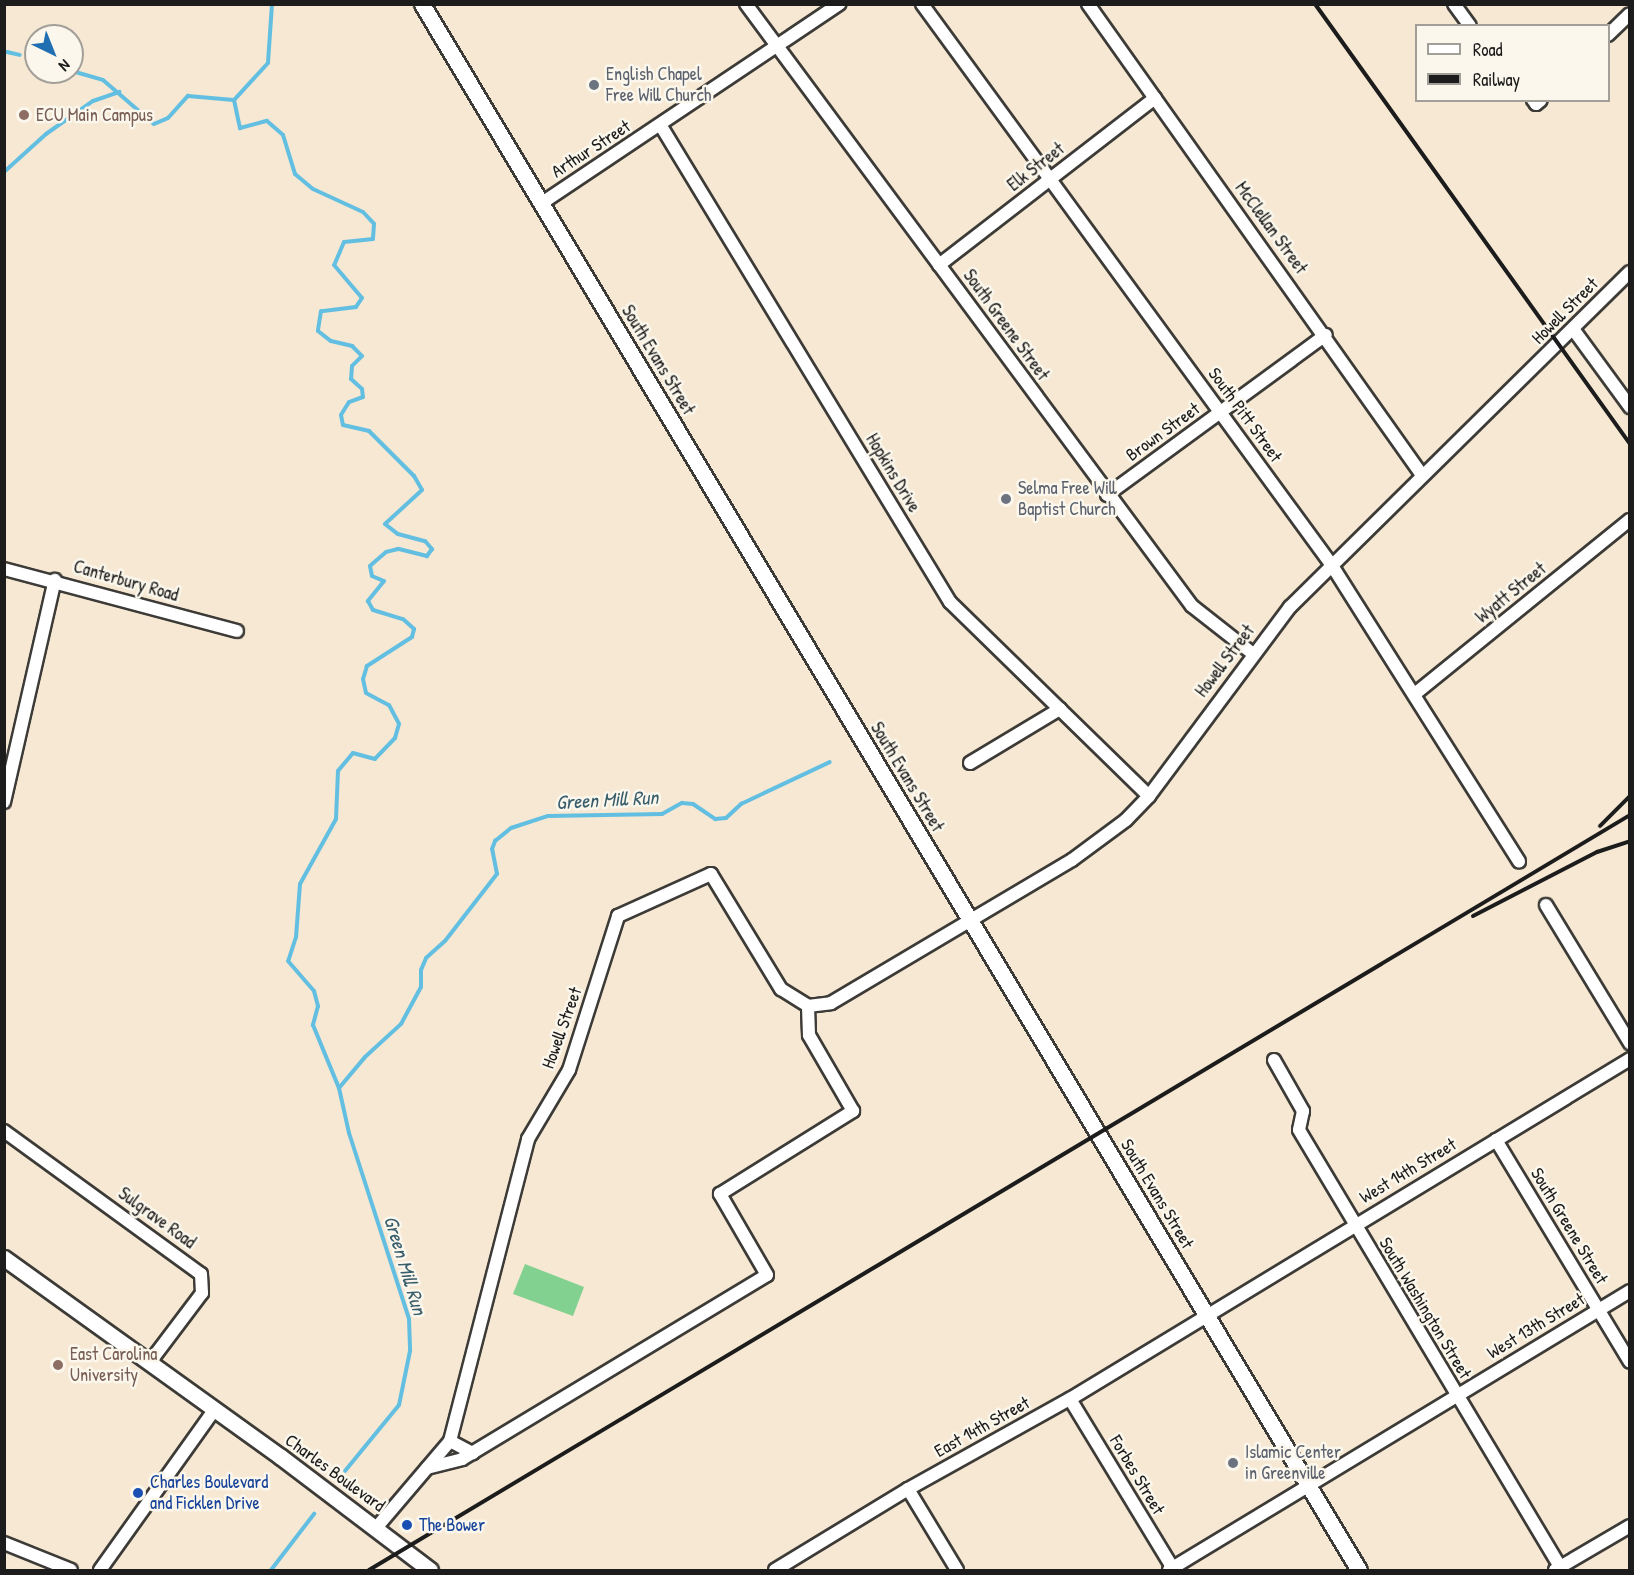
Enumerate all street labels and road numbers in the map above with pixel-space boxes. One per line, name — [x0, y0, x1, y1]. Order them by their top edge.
street label: Arthur Street — [548, 116, 634, 182]
street label: Elk Street — [1003, 138, 1069, 196]
street label: McClellan Street — [1230, 178, 1312, 278]
street label: South Greene Street — [959, 265, 1053, 385]
street label: Howell Street — [1527, 273, 1603, 349]
street label: South Evans Street — [617, 301, 699, 419]
street label: South Pitt Street — [1203, 363, 1287, 467]
street label: Brown Street — [1122, 398, 1204, 466]
street label: Hopkins Drive — [861, 430, 925, 516]
street label: Canterbury Road — [71, 556, 181, 606]
street label: Wyatt Street — [1471, 558, 1551, 628]
street label: Howell Street — [1191, 621, 1259, 701]
street label: South Evans Street — [866, 718, 948, 836]
street label: Howell Street — [537, 984, 587, 1072]
street label: West 14th Street — [1356, 1134, 1460, 1208]
street label: South Evans Street — [1116, 1135, 1198, 1253]
street label: South Greene Street — [1526, 1164, 1612, 1288]
street label: Sulgrave Road — [114, 1183, 200, 1253]
street label: South Washington Street — [1374, 1233, 1476, 1383]
street label: West 13th Street — [1483, 1288, 1589, 1364]
street label: East 14th Street — [931, 1392, 1033, 1462]
street label: Charles Boulevard — [281, 1430, 389, 1516]
street label: Forbes Street — [1105, 1432, 1169, 1518]

